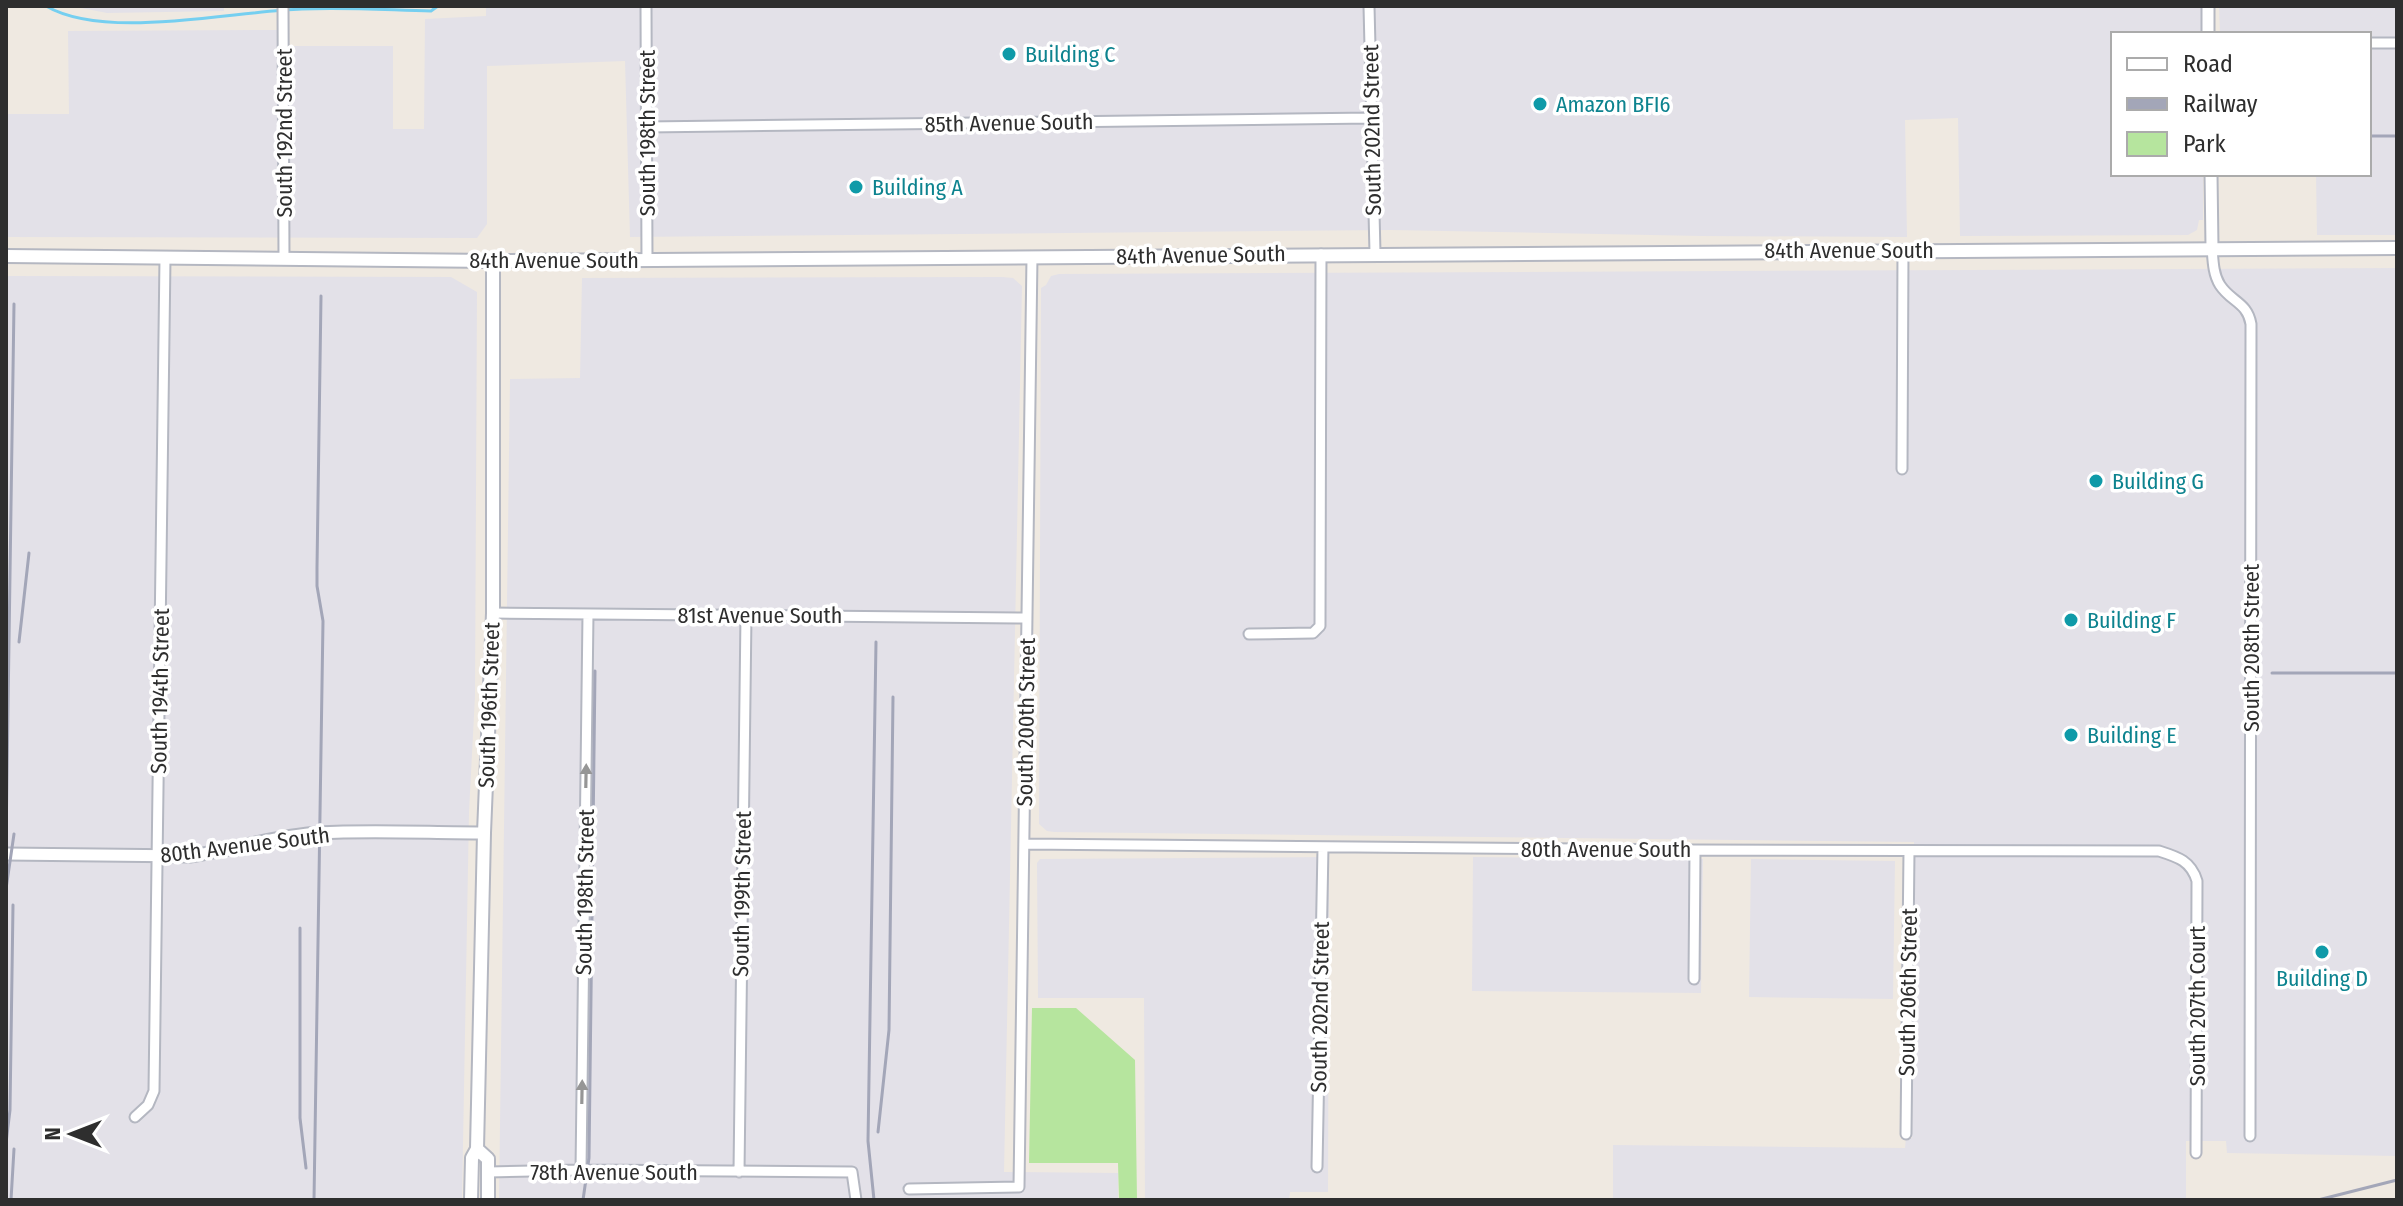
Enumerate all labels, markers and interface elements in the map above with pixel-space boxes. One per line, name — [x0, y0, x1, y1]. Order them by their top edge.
legend — [2111, 32, 2371, 176]
place label: Building C — [1025, 41, 1115, 68]
street label: South 202nd Street — [1357, 43, 1387, 216]
marker: Building C — [1000, 45, 1018, 63]
street label: South 192nd Street — [271, 48, 298, 218]
street label: South 198th Street — [634, 49, 661, 216]
text: Road — [2183, 50, 2233, 78]
text: Railway — [2183, 90, 2258, 118]
place label: Amazon BFI6 — [1556, 91, 1671, 118]
marker: Amazon BFI6 — [1531, 95, 1549, 113]
street label: 85th Avenue South — [924, 108, 1094, 138]
text: Park — [2183, 130, 2226, 158]
place label: Building A — [872, 174, 963, 201]
marker: Building A — [847, 178, 865, 196]
street label: 84th Avenue South — [1764, 237, 1934, 264]
street label: 84th Avenue South — [1116, 240, 1286, 270]
street label: 84th Avenue South — [469, 247, 639, 274]
place label: Building G — [2112, 468, 2204, 495]
marker: Building G — [2087, 472, 2105, 490]
street label: South 208th Street — [2238, 563, 2265, 732]
street label: 81st Avenue South — [678, 602, 842, 629]
street label: South 194th Street — [145, 607, 175, 774]
place label: Building F — [2087, 607, 2176, 634]
marker: Building F — [2062, 611, 2080, 629]
street label: South 196th Street — [473, 621, 505, 789]
street label: South 200th Street — [1011, 637, 1041, 807]
place label: Building E — [2087, 722, 2177, 749]
marker: Building E — [2062, 726, 2080, 744]
one-way arrow — [580, 763, 592, 788]
street label: South 198th Street — [570, 808, 600, 975]
street label: South 199th Street — [727, 810, 757, 977]
street label: 80th Avenue South — [159, 821, 331, 869]
street label: 80th Avenue South — [1521, 836, 1691, 863]
street label: South 206th Street — [1893, 907, 1923, 1076]
street label: South 202nd Street — [1305, 920, 1335, 1093]
street label: South 207th Court — [2184, 925, 2211, 1086]
marker: Building D — [2313, 943, 2331, 961]
place label: Building D — [2276, 965, 2368, 992]
one-way arrow — [576, 1079, 588, 1104]
north arrow — [32, 1094, 112, 1174]
text: N — [39, 1127, 66, 1141]
street label: 78th Avenue South — [530, 1159, 698, 1186]

